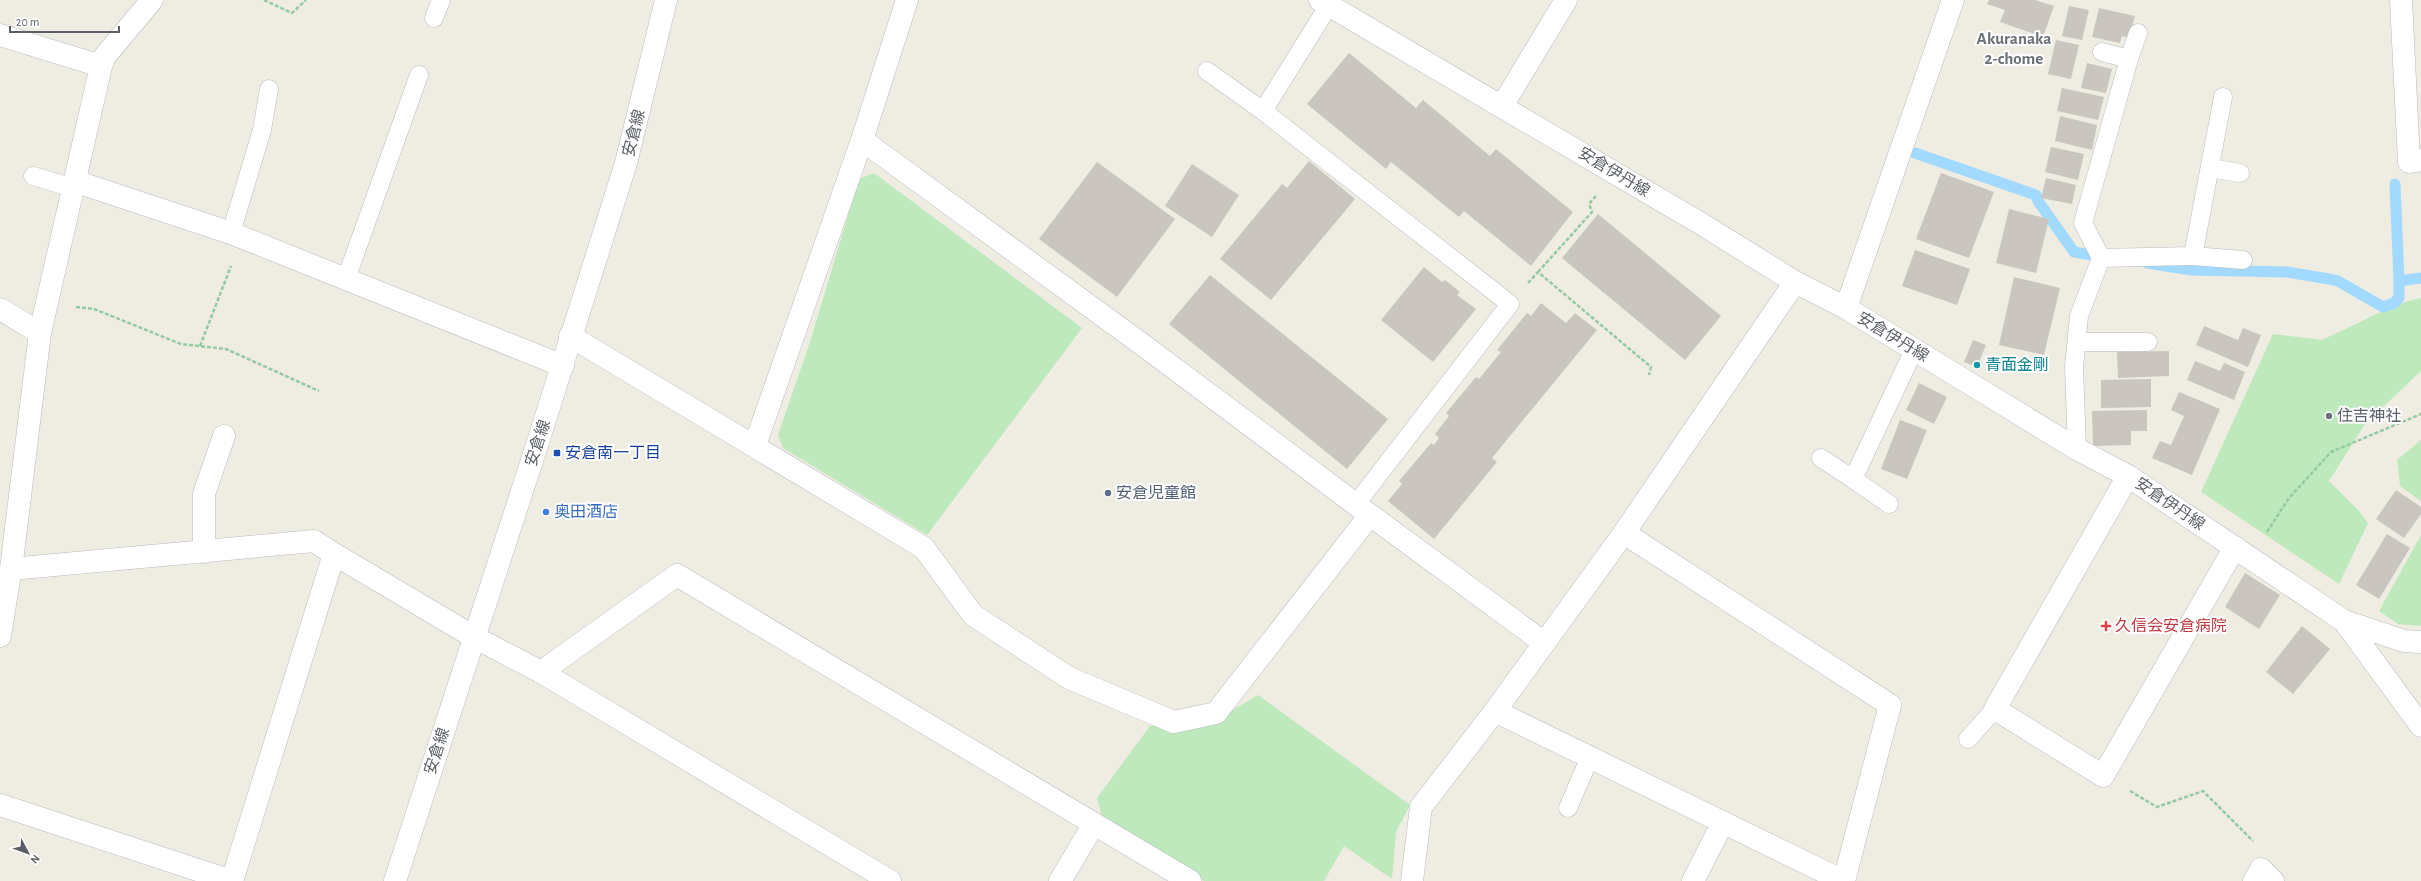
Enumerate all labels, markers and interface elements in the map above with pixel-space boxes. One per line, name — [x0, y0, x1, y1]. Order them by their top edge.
scale bar — [10, 8, 119, 34]
text: 20 m — [16, 16, 39, 28]
district label: Akuranaka 2-chome — [1977, 30, 2051, 67]
street label: 安倉線 — [619, 108, 648, 158]
street label: 安倉伊丹線 — [1576, 144, 1653, 199]
street label: 安倉伊丹線 — [1855, 309, 1932, 364]
place label: 青面金剛 — [1985, 357, 2049, 373]
marker: 青面金剛 — [1972, 360, 1982, 370]
place label: 住吉神社 — [2337, 407, 2401, 424]
marker: 住吉神社 — [2324, 411, 2334, 421]
street label: 安倉線 — [522, 417, 553, 468]
place label: 安倉南一丁目 — [565, 445, 661, 461]
marker: 安倉南一丁目 — [552, 448, 562, 458]
street label: 安倉伊丹線 — [2132, 474, 2208, 533]
place label: 安倉児童館 — [1116, 485, 1196, 501]
marker: 安倉児童館 — [1103, 488, 1113, 498]
place label: 奥田酒店 — [554, 503, 618, 520]
marker: 奥田酒店 — [541, 507, 551, 517]
place label: 久信会安倉病院 — [2115, 617, 2227, 634]
marker: 久信会安倉病院 — [2100, 620, 2112, 632]
street label: 安倉線 — [421, 725, 452, 776]
north arrow — [8, 833, 48, 873]
text: N — [29, 853, 42, 866]

